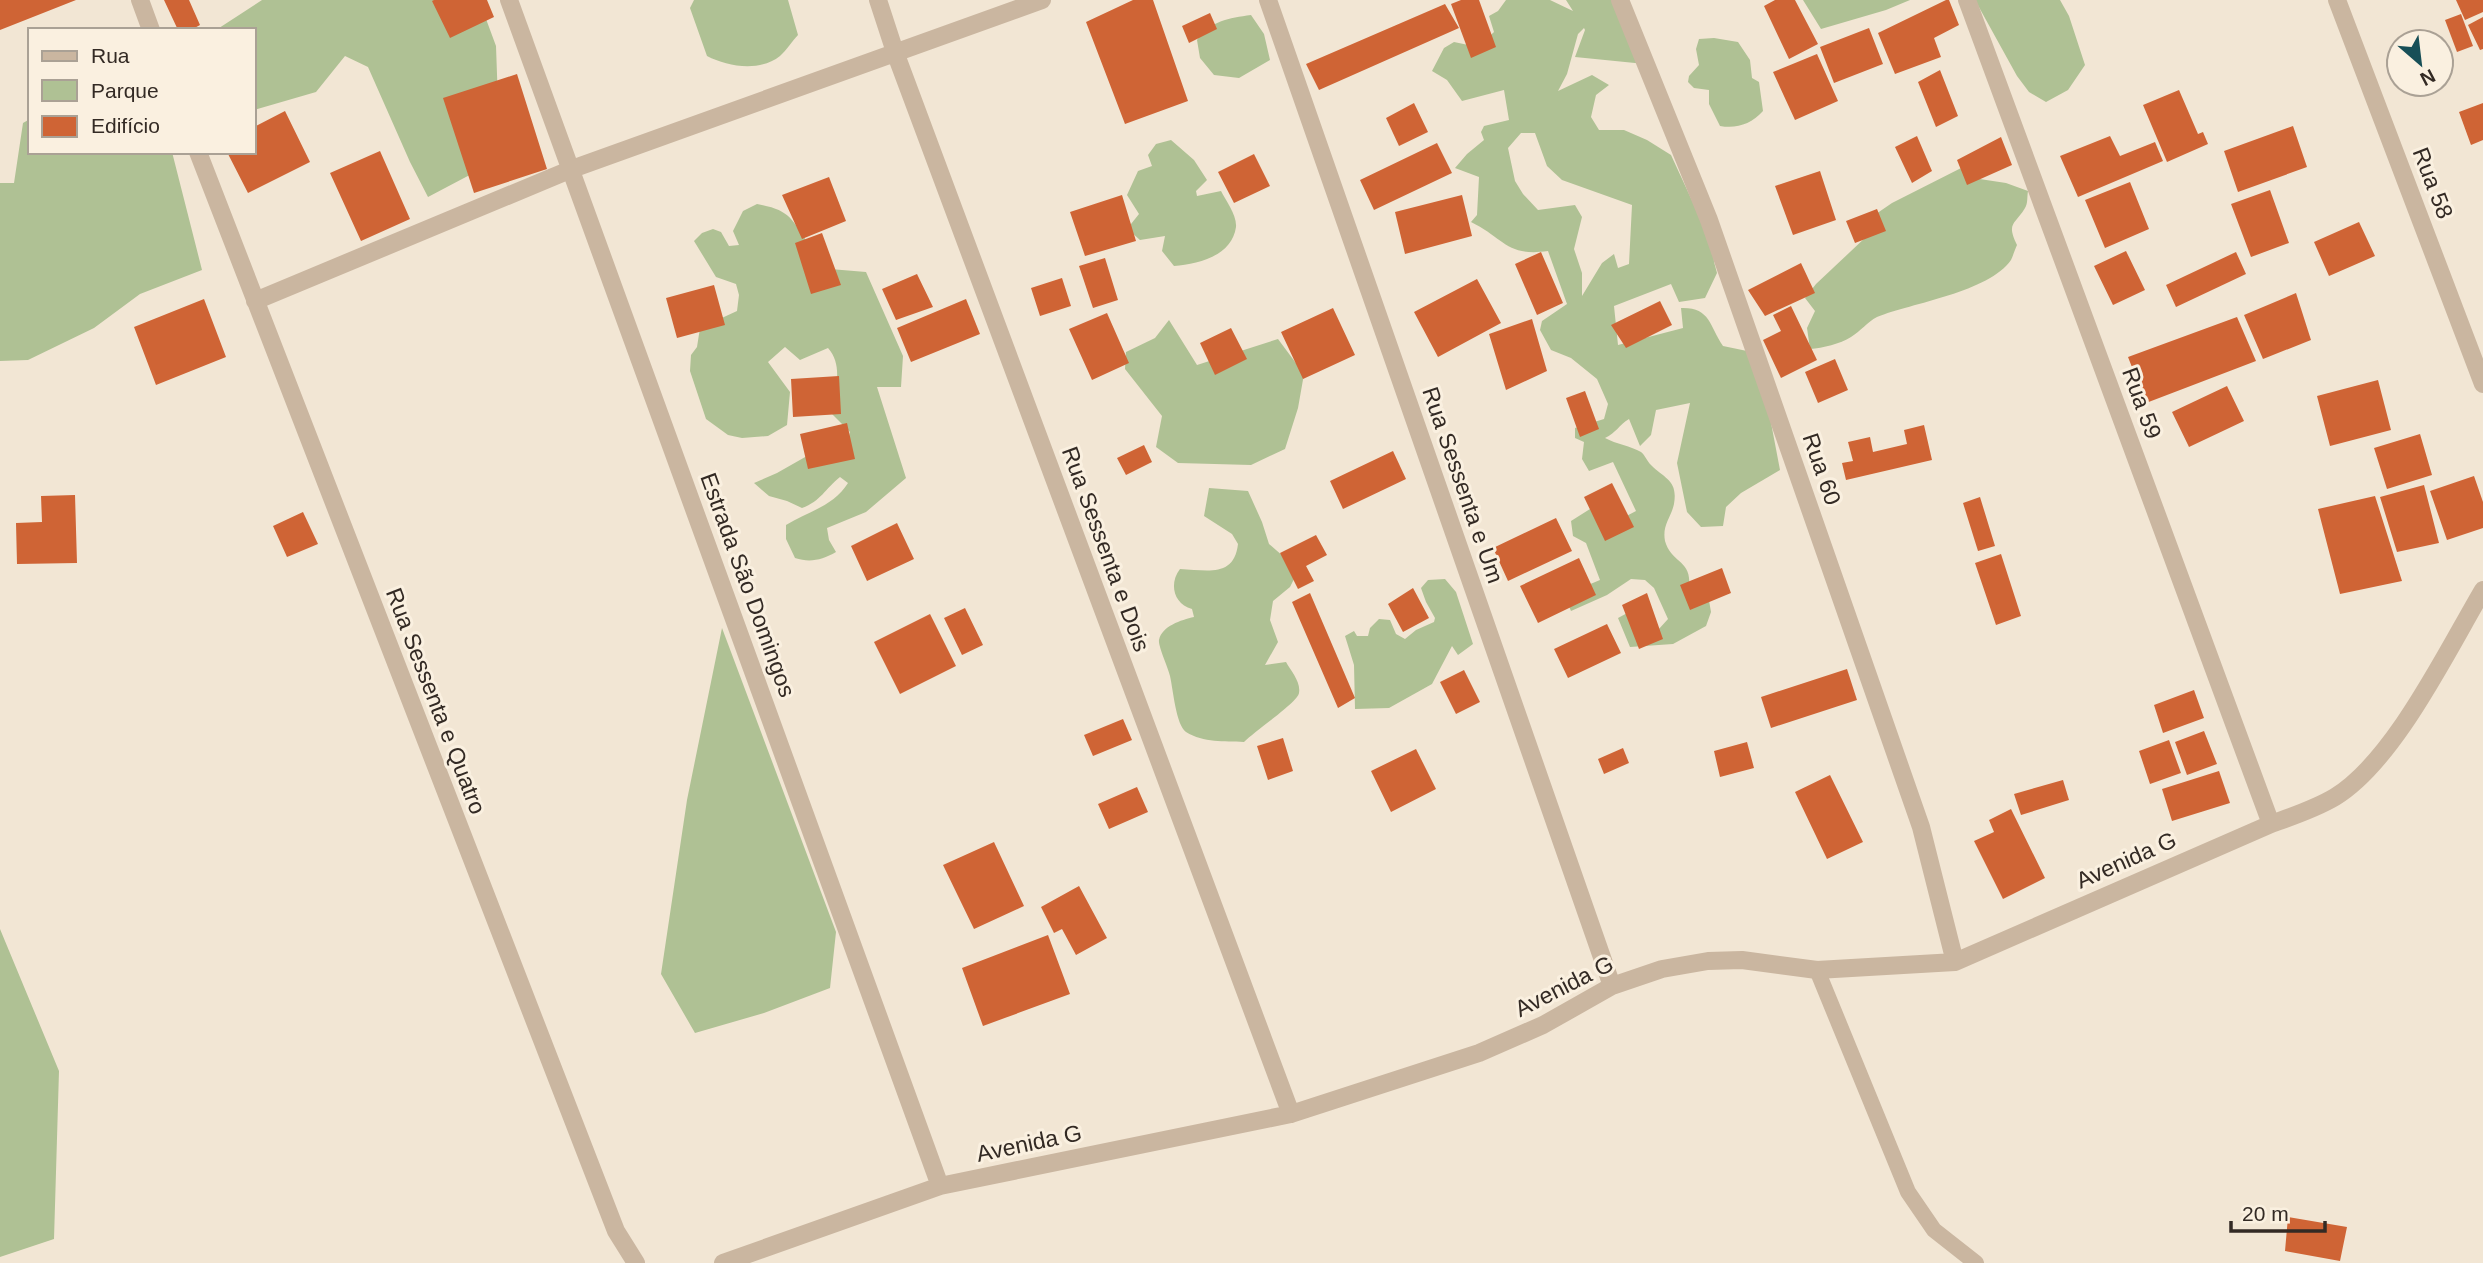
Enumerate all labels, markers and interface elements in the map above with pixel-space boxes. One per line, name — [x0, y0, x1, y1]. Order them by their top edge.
legend — [28, 28, 256, 154]
north arrow — [2385, 28, 2455, 98]
text: Rua — [91, 44, 130, 67]
text: N — [2417, 65, 2439, 90]
text: Parque — [91, 79, 159, 102]
text: Edifício — [91, 114, 160, 137]
street label: Rua 58 — [2408, 144, 2458, 222]
street label: Rua 59 — [2117, 364, 2167, 442]
street label: Rua Sessenta e Um — [1417, 383, 1509, 587]
street label: Rua 60 — [1798, 430, 1846, 508]
street label: Rua Sessenta e Dois — [1057, 443, 1155, 655]
street label: Estrada São Domingos — [695, 469, 801, 701]
street label: Rua Sessenta e Quatro — [381, 584, 491, 818]
street label: Avenida G — [2072, 826, 2180, 894]
street label: Avenida G — [1510, 950, 1618, 1022]
street label: Avenida G — [974, 1119, 1084, 1167]
scale bar — [2231, 1190, 2326, 1234]
text: 20 m — [2242, 1202, 2289, 1225]

